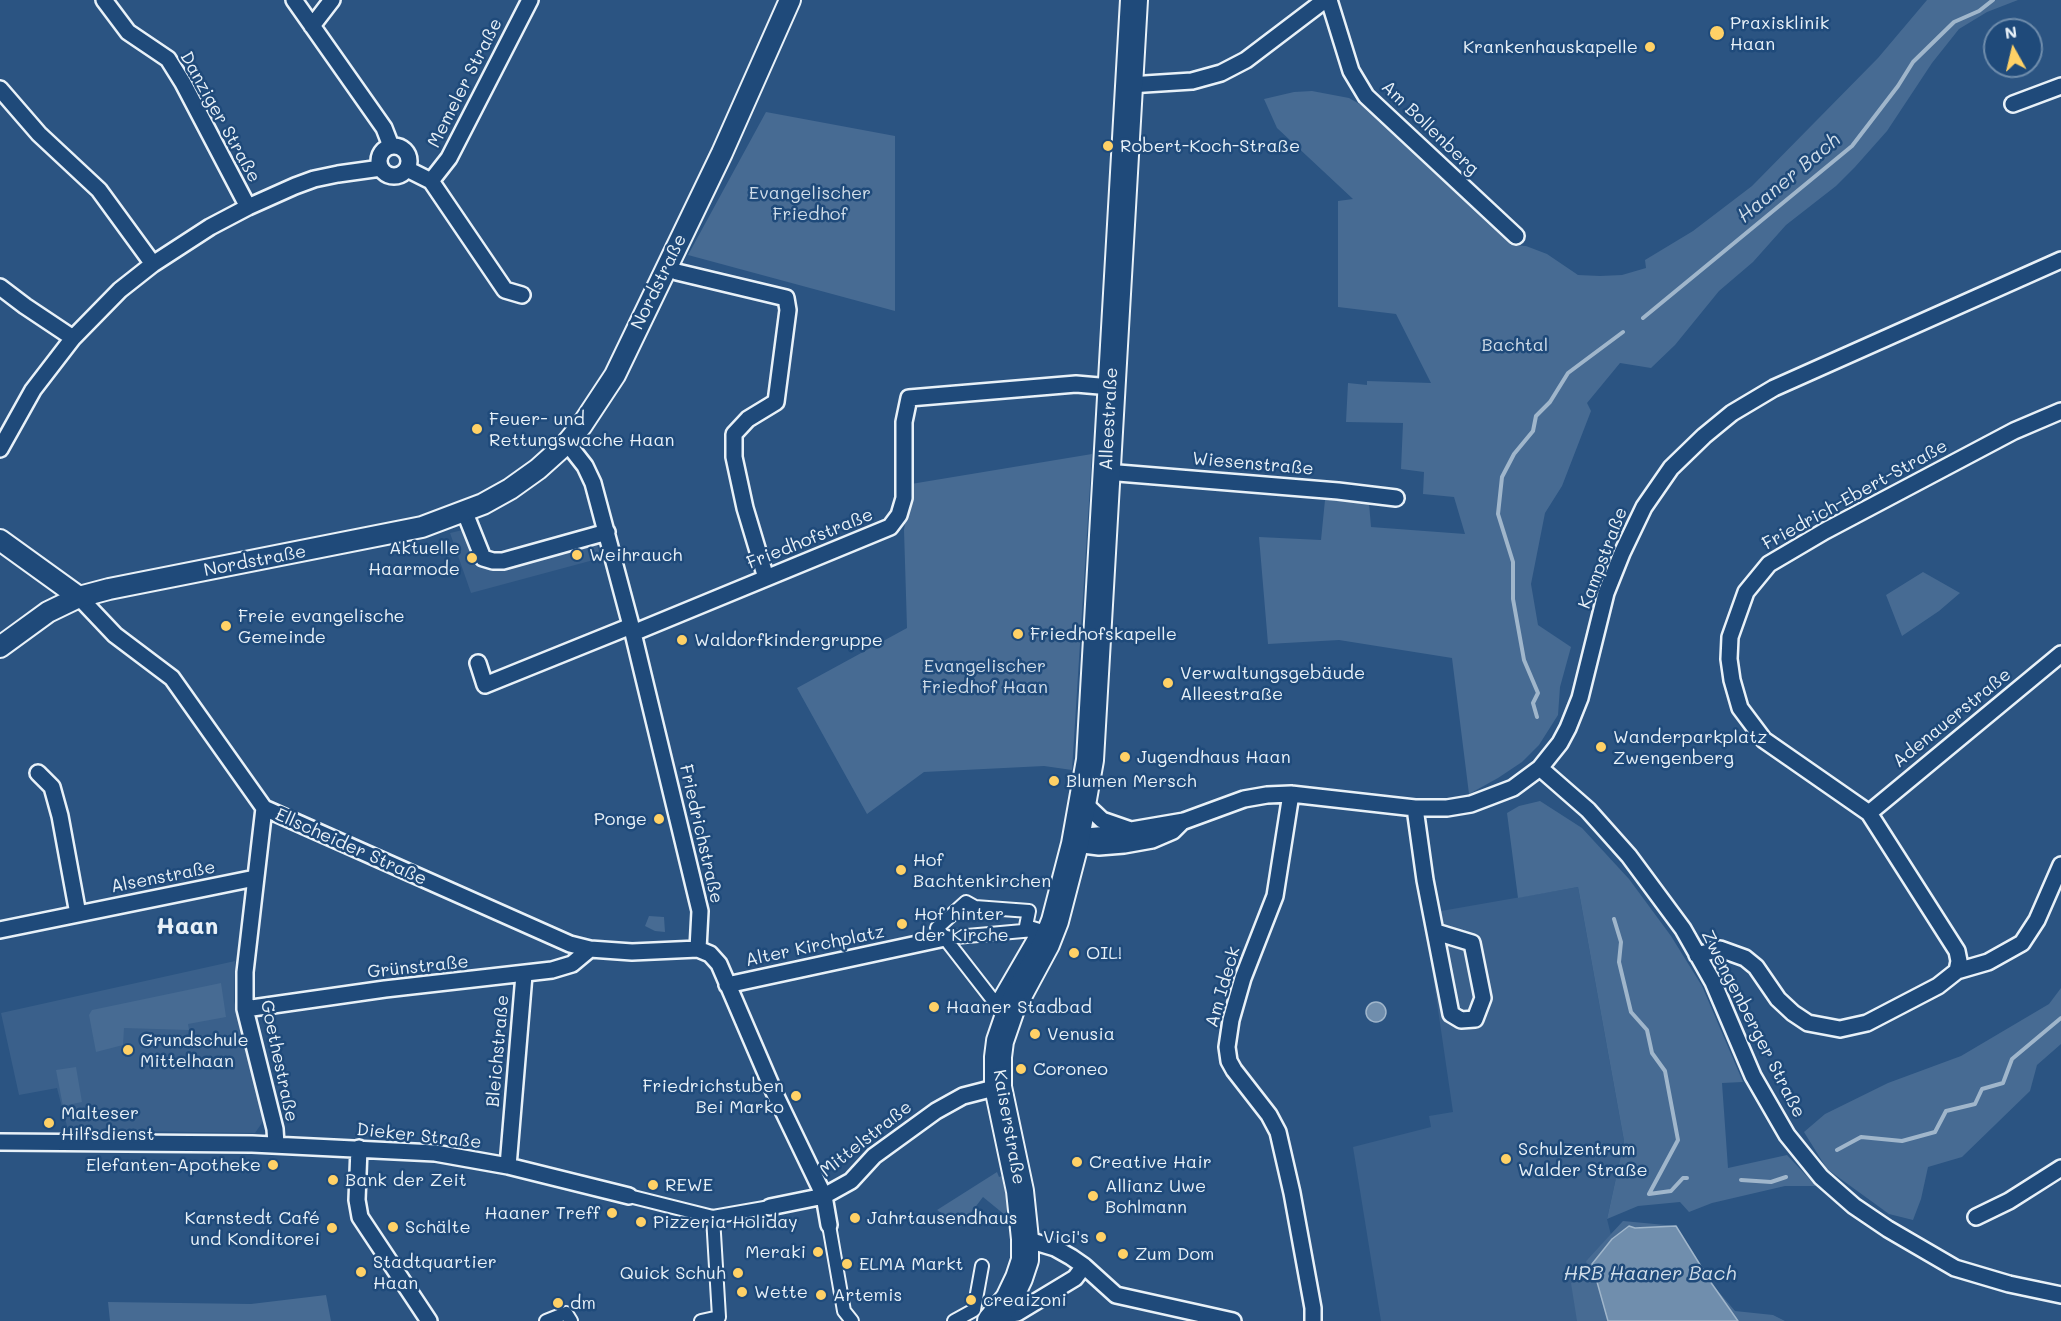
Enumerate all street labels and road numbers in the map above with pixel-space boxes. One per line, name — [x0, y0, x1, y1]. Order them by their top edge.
street label: Memeler Straße — [423, 15, 507, 151]
street label: Danziger Straße — [175, 48, 265, 186]
street label: Am Bollenberg — [1377, 76, 1483, 180]
street label: Nordstraße — [627, 231, 691, 333]
street label: Alleestraße — [1096, 367, 1122, 471]
street label: Friedrich-Ebert-Straße — [1759, 435, 1951, 555]
street label: Wiesenstraße — [1191, 448, 1315, 480]
street label: Friedhofstraße — [744, 504, 876, 574]
street label: Kampstraße — [1574, 504, 1632, 612]
street label: Nordstraße — [202, 540, 308, 582]
street label: Adenauerstraße — [1889, 664, 2015, 772]
street label: Friedrichstraße — [675, 762, 727, 906]
street label: Ellscheider Straße — [272, 804, 430, 890]
street label: Alsenstraße — [109, 856, 217, 898]
street label: Alter Kirchplatz — [743, 921, 887, 971]
street label: Zwengenberger Straße — [1696, 927, 1810, 1121]
street label: Am Ideck — [1201, 944, 1245, 1030]
street label: Grünstraße — [366, 951, 470, 983]
street label: Bleichstraße — [482, 994, 514, 1108]
street label: Goethestraße — [256, 998, 302, 1124]
street label: Kaiserstraße — [988, 1068, 1030, 1186]
street label: Mittelstraße — [816, 1096, 916, 1182]
street label: Dieker Straße — [356, 1119, 482, 1153]

